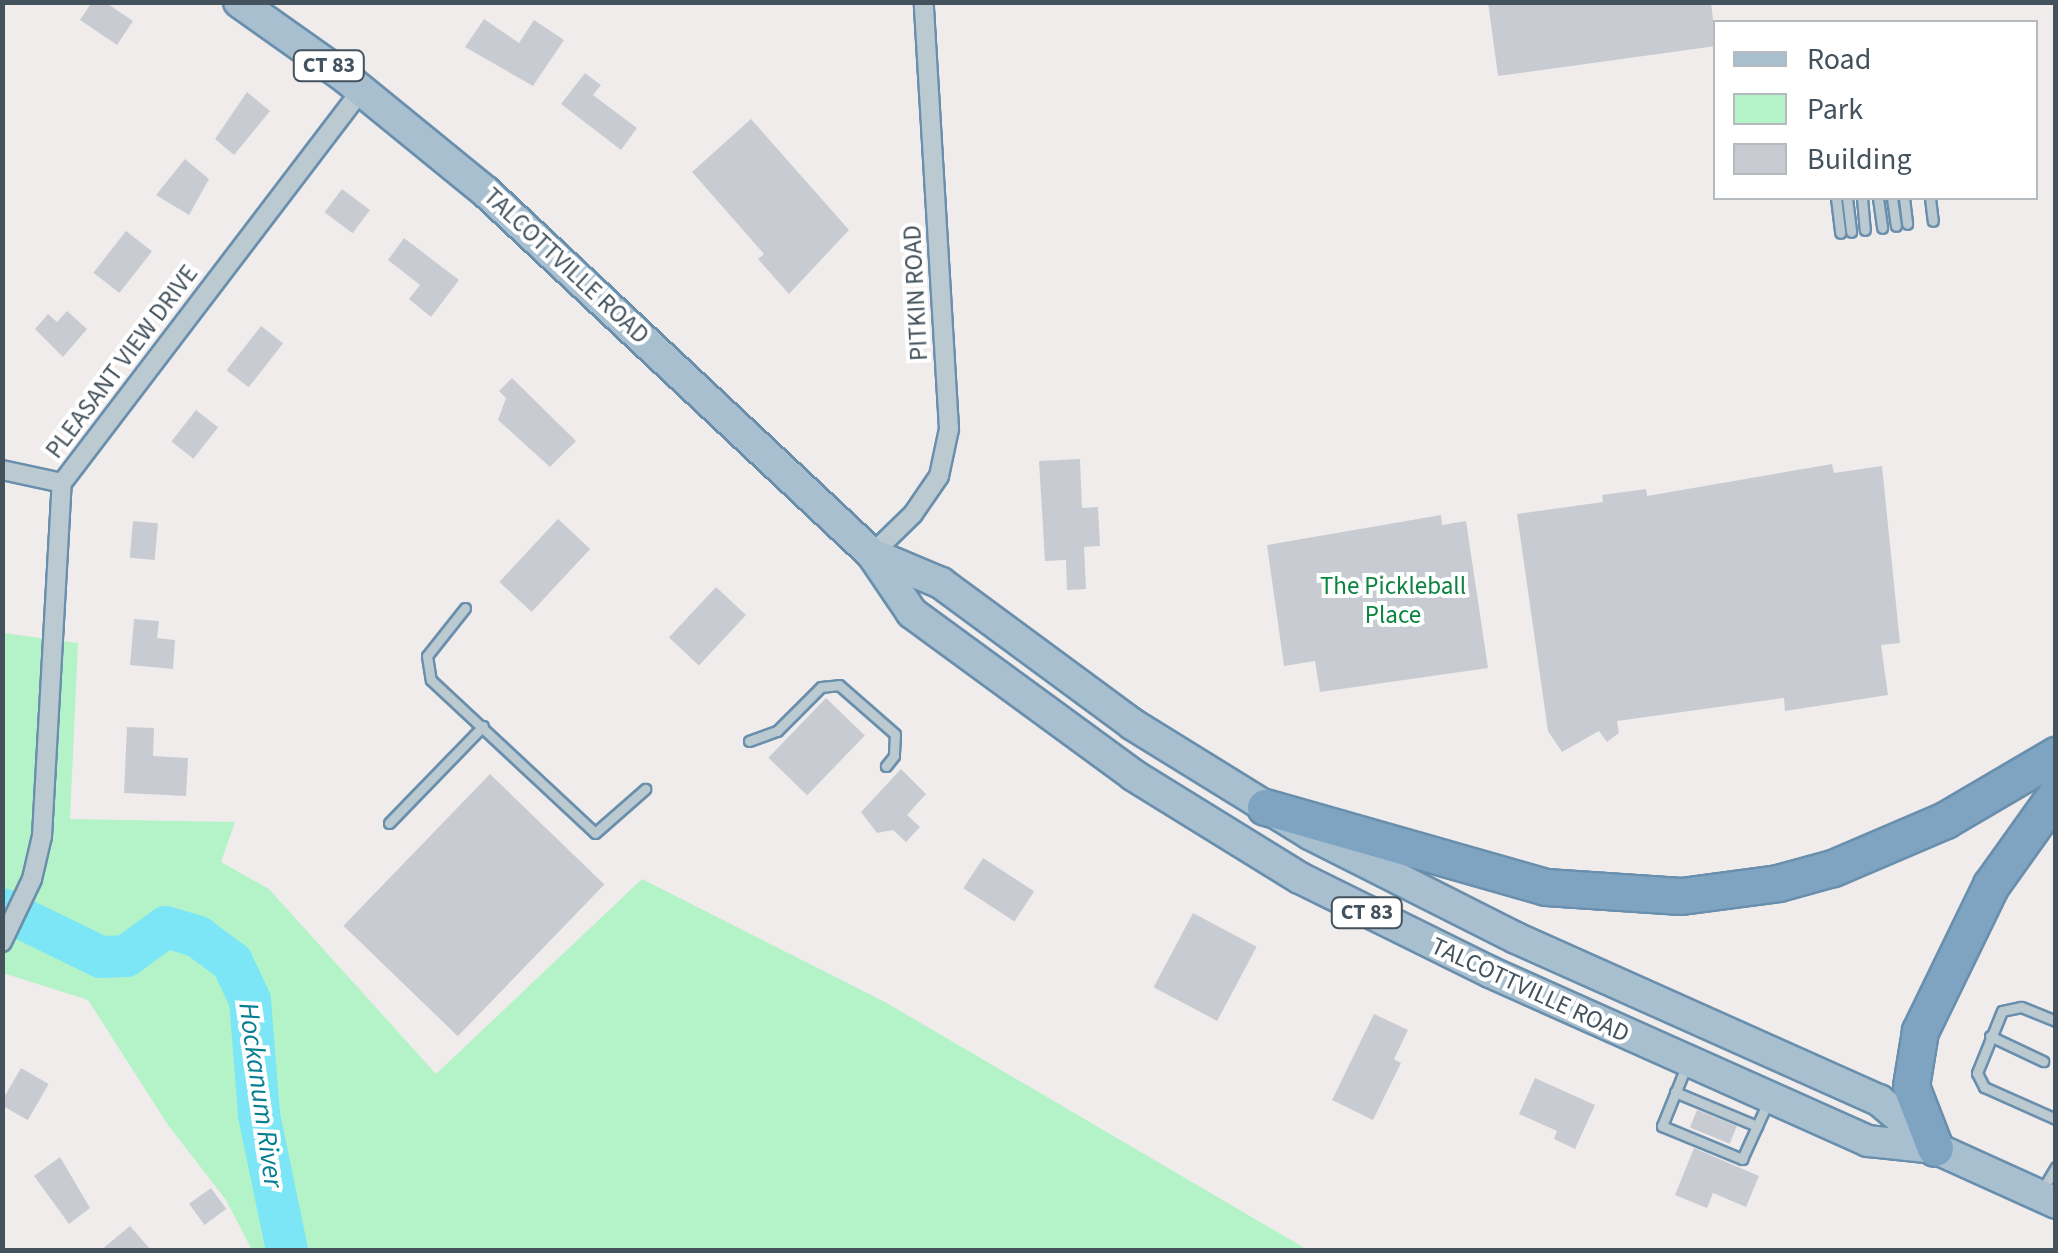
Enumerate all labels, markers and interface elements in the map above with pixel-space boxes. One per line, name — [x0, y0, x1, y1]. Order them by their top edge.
legend — [1713, 20, 2038, 200]
text: Road — [1807, 38, 1871, 81]
road number: CT 83 — [292, 49, 366, 83]
text: Park — [1807, 88, 1863, 131]
text: Building — [1807, 138, 1912, 181]
street label: TALCOTTVILLE ROAD — [477, 182, 655, 350]
street label: PITKIN ROAD — [897, 224, 935, 362]
street label: PLEASANT VIEW DRIVE — [40, 260, 204, 464]
park label: The Pickleball Place — [1320, 572, 1466, 631]
road number: CT 83 — [1330, 896, 1404, 930]
street label: TALCOTTVILLE ROAD — [1426, 931, 1634, 1049]
water label: Hockanum River — [231, 1000, 291, 1190]

